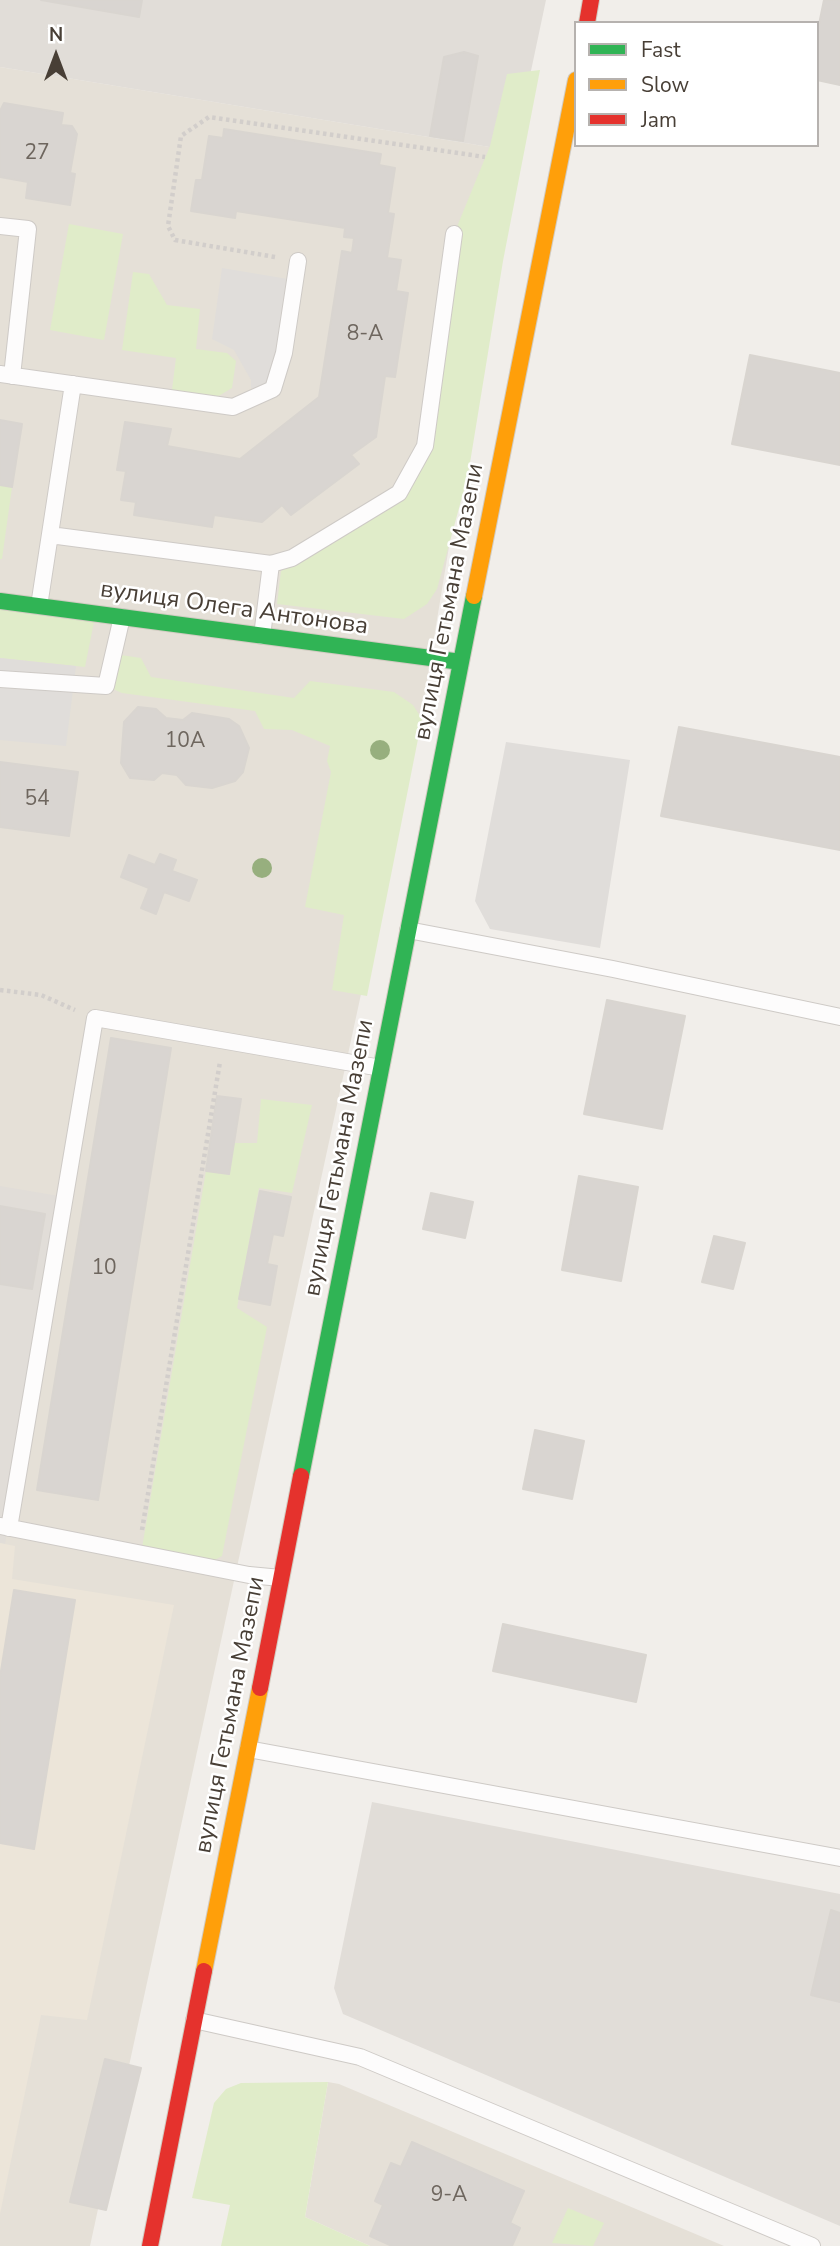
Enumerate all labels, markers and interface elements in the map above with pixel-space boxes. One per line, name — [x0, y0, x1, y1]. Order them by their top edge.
north arrow — [21, 21, 91, 91]
legend — [574, 21, 819, 147]
text: N — [49, 22, 63, 48]
text: Fast — [641, 36, 681, 64]
text: Slow — [641, 71, 689, 99]
text: Jam — [641, 106, 677, 134]
house number: 27 — [24, 141, 50, 167]
house number: 8-А — [347, 322, 383, 348]
street label: вулиця Гетьмана Мазепи — [409, 461, 491, 743]
street label: вулиця Олега Антонова — [98, 576, 370, 642]
house number: 10A — [165, 729, 205, 755]
house number: 54 — [24, 787, 50, 813]
street label: вулиця Гетьмана Мазепи — [299, 1017, 381, 1299]
house number: 10 — [91, 1256, 117, 1282]
street label: вулиця Гетьмана Мазепи — [190, 1574, 272, 1856]
house number: 9-А — [431, 2183, 467, 2209]

